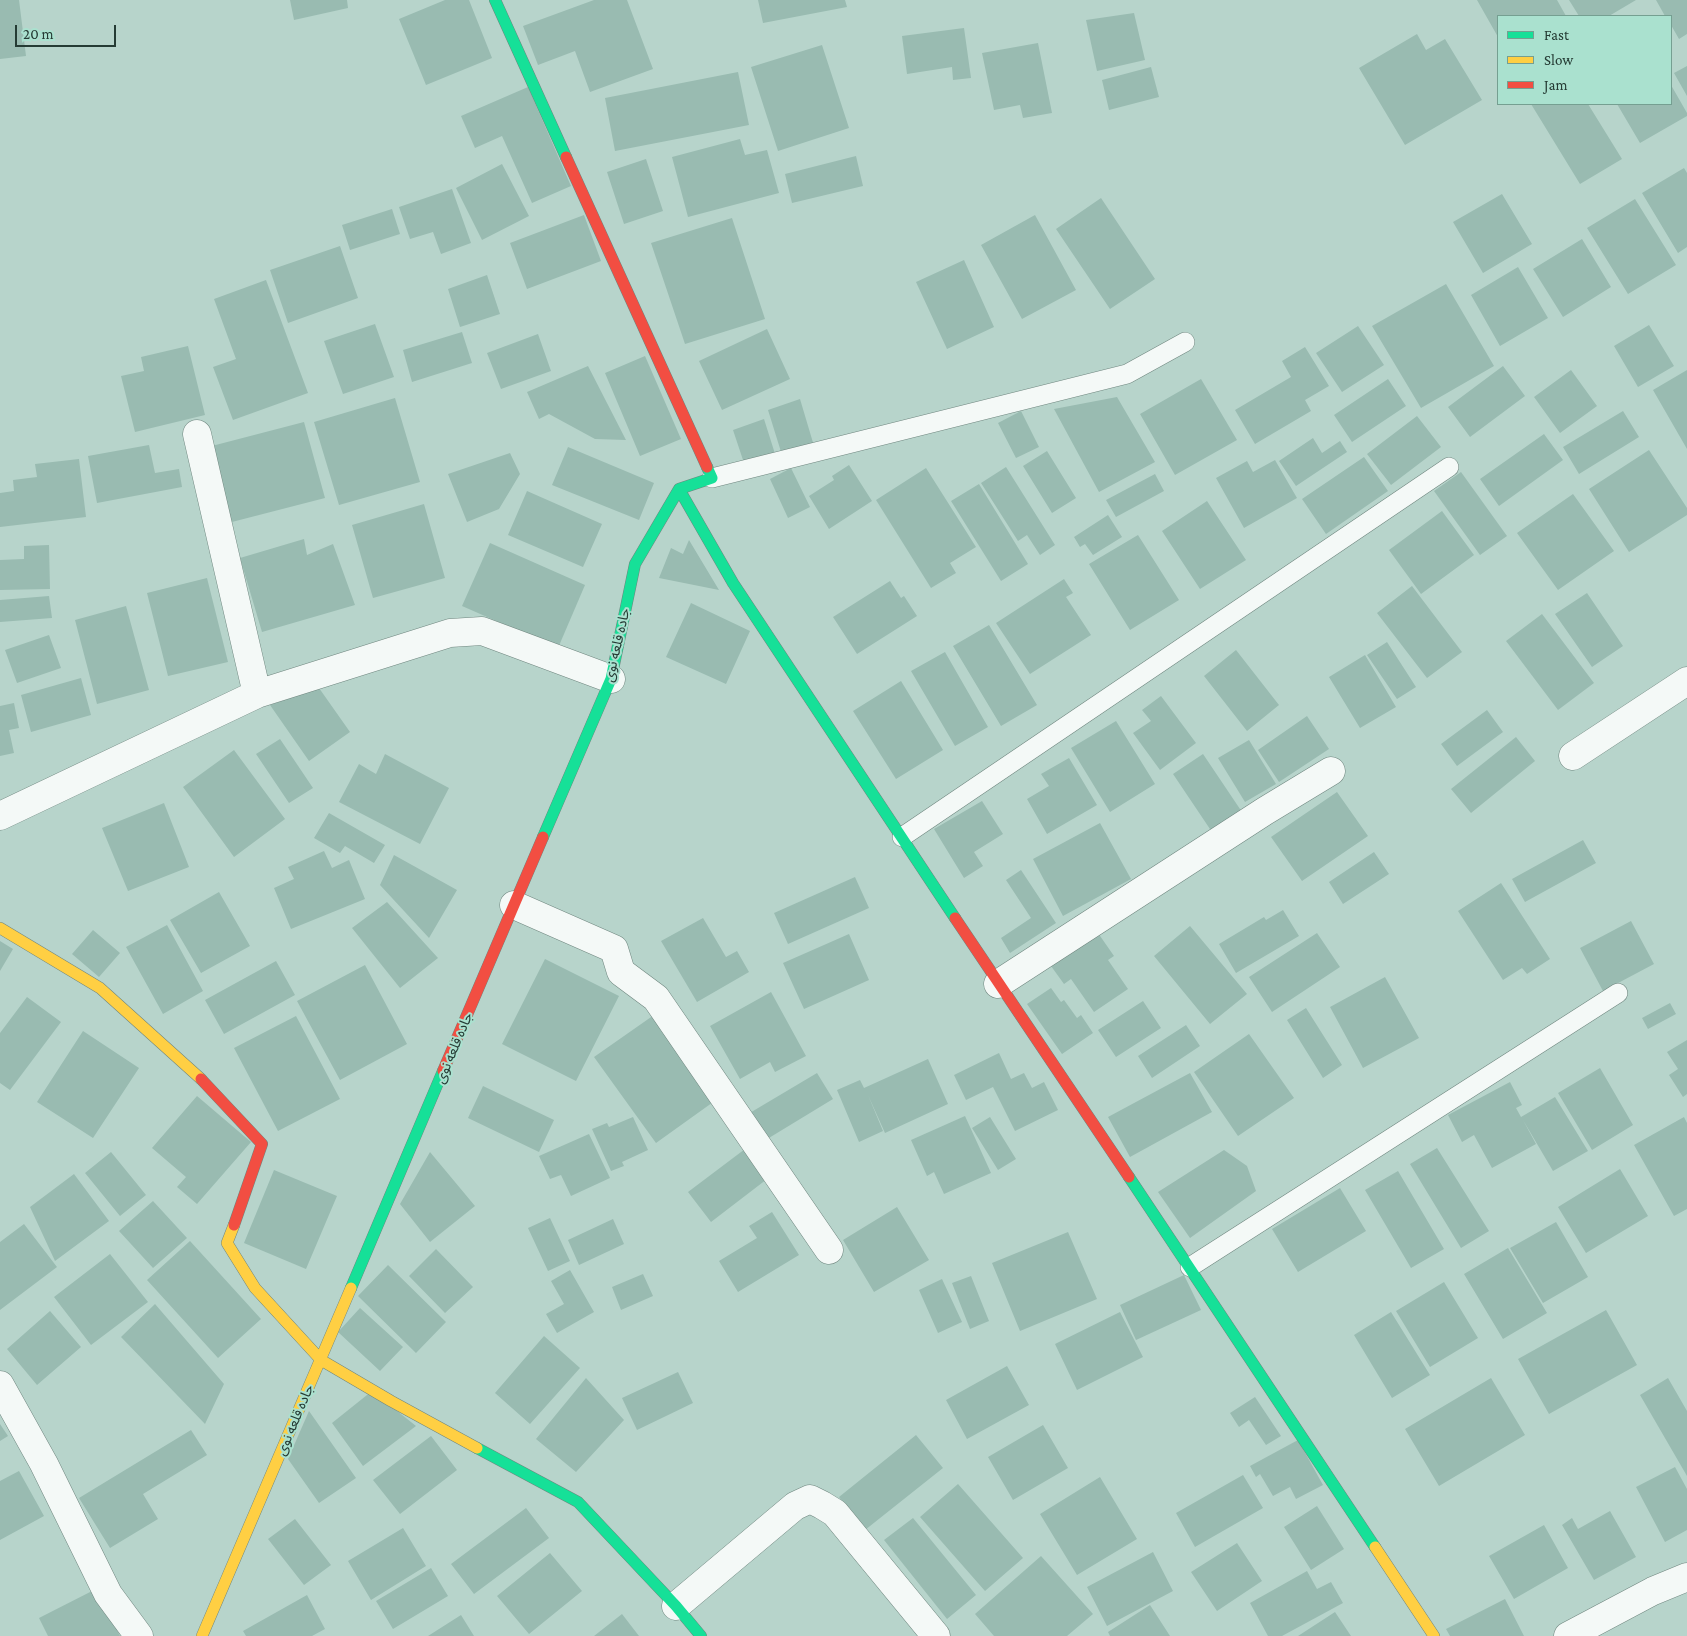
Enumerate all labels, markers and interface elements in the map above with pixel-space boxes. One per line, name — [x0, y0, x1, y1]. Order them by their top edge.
scale bar — [18, 15, 119, 47]
legend — [1497, 15, 1672, 105]
text: 20 m — [23, 26, 54, 42]
text: Fast — [1544, 27, 1569, 43]
text: Slow — [1544, 52, 1573, 68]
text: Jam — [1544, 77, 1567, 93]
street label: جاده قلعه نوی — [600, 606, 634, 684]
street label: جاده قلعه نوی — [432, 1010, 476, 1086]
street label: جاده قلعه نوی — [273, 1382, 317, 1458]

